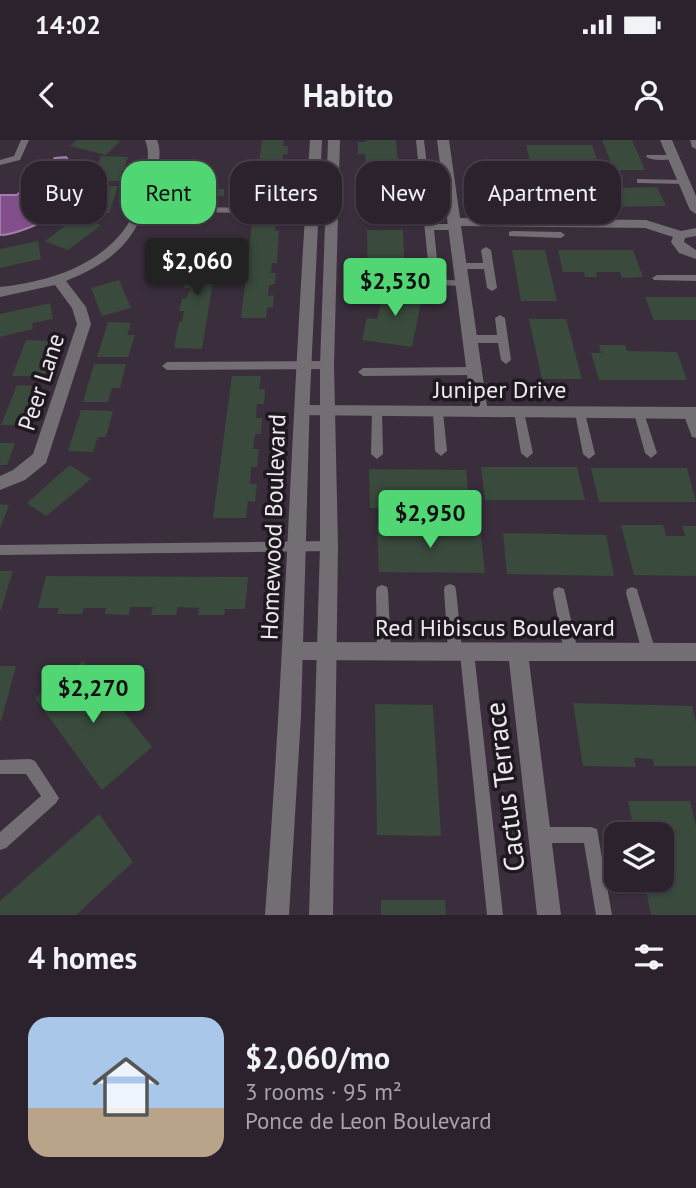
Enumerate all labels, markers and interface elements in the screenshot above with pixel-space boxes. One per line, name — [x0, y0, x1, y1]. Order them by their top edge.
text: 14:02 — [35, 8, 101, 41]
text: Habito — [303, 74, 393, 116]
icon: back — [28, 76, 66, 114]
icon: person — [630, 76, 668, 114]
chip: Buy — [21, 161, 107, 224]
chip: Rent — [121, 161, 216, 224]
chip: Filters — [230, 161, 342, 224]
chip: New — [356, 161, 450, 224]
chip: Apartment — [464, 161, 621, 224]
pin: $2,060 — [140, 239, 254, 298]
text: $2,060 — [161, 246, 233, 275]
pin: $2,530 — [338, 258, 452, 318]
text: $2,530 — [359, 266, 431, 295]
street label: Peer Lane — [11, 329, 71, 435]
street label: Juniper Drive — [432, 374, 567, 405]
street label: Homewood Boulevard — [254, 414, 292, 640]
pin: $2,950 — [373, 490, 487, 550]
text: $2,950 — [394, 498, 466, 527]
street label: Red Hibiscus Boulevard — [375, 612, 615, 643]
pin: $2,270 — [36, 666, 150, 725]
text: $2,270 — [57, 673, 129, 702]
street label: Cactus Terrace — [475, 700, 533, 874]
map controls — [604, 822, 674, 892]
button: layers — [604, 822, 674, 892]
text: 4 homes — [28, 938, 137, 977]
icon: filters — [630, 938, 668, 976]
text: $2,060/mo — [245, 1038, 390, 1077]
icon: home — [84, 1045, 168, 1129]
text: 3 rooms · 95 m² — [245, 1077, 402, 1106]
text: Ponce de Leon Boulevard — [245, 1106, 492, 1135]

